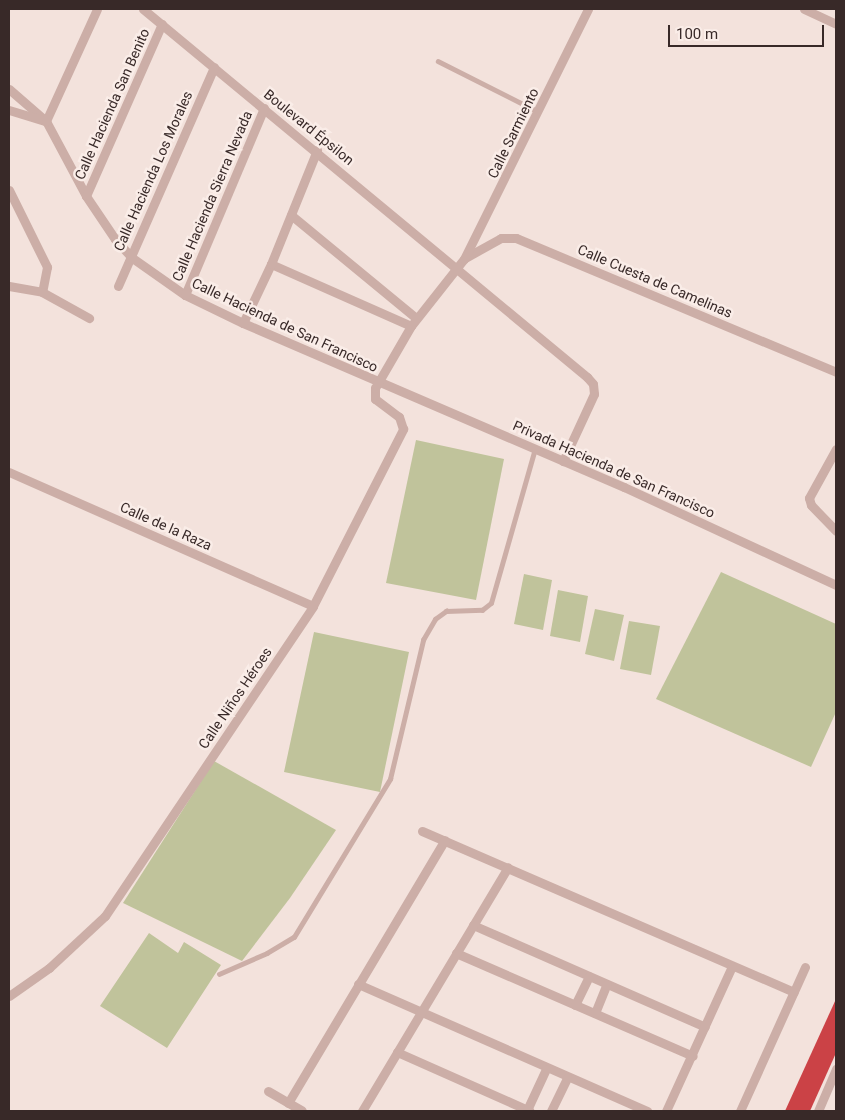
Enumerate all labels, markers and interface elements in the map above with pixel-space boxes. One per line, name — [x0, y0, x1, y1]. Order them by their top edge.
scale bar — [670, 15, 826, 47]
text: 100 m — [676, 25, 718, 43]
street label: Calle Hacienda San Benito — [71, 26, 153, 182]
street label: Calle Sarmiento — [484, 85, 542, 181]
street label: Boulevard Épsilon — [261, 86, 357, 168]
street label: Calle Hacienda Los Morales — [110, 88, 196, 254]
street label: Calle Hacienda Sierra Nevada — [168, 108, 256, 284]
street label: Calle Cuesta de Camelinas — [575, 241, 735, 321]
street label: Calle Hacienda de San Francisco — [189, 274, 381, 376]
street label: Privada Hacienda de San Francisco — [510, 417, 718, 521]
street label: Calle de la Raza — [118, 498, 214, 554]
street label: Calle Niños Héroes — [195, 644, 275, 752]

